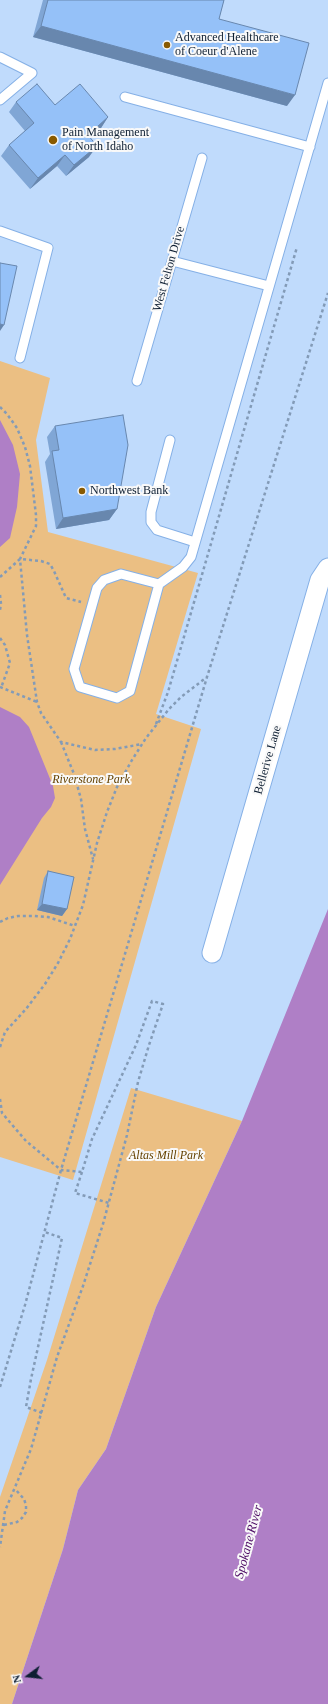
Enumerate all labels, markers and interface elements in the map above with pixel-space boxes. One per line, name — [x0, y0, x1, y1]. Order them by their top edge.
place label: Advanced Healthcare of Coeur d'Alene — [175, 31, 279, 59]
marker: Advanced Healthcare of Coeur d'Alene — [162, 40, 172, 50]
place label: Pain Management of North Idaho — [62, 126, 149, 154]
marker: Pain Management of North Idaho — [47, 134, 59, 146]
street label: West Felton Drive — [150, 225, 188, 313]
place label: Northwest Bank — [90, 484, 168, 498]
marker: Northwest Bank — [77, 486, 87, 496]
street label: Bellerive Lane — [251, 724, 285, 796]
park label: Riverstone Park — [52, 773, 130, 787]
park label: Altas Mill Park — [129, 1149, 203, 1163]
water label: Spokane River — [232, 1504, 266, 1580]
north arrow — [8, 1656, 48, 1696]
text: N — [10, 1674, 23, 1685]

